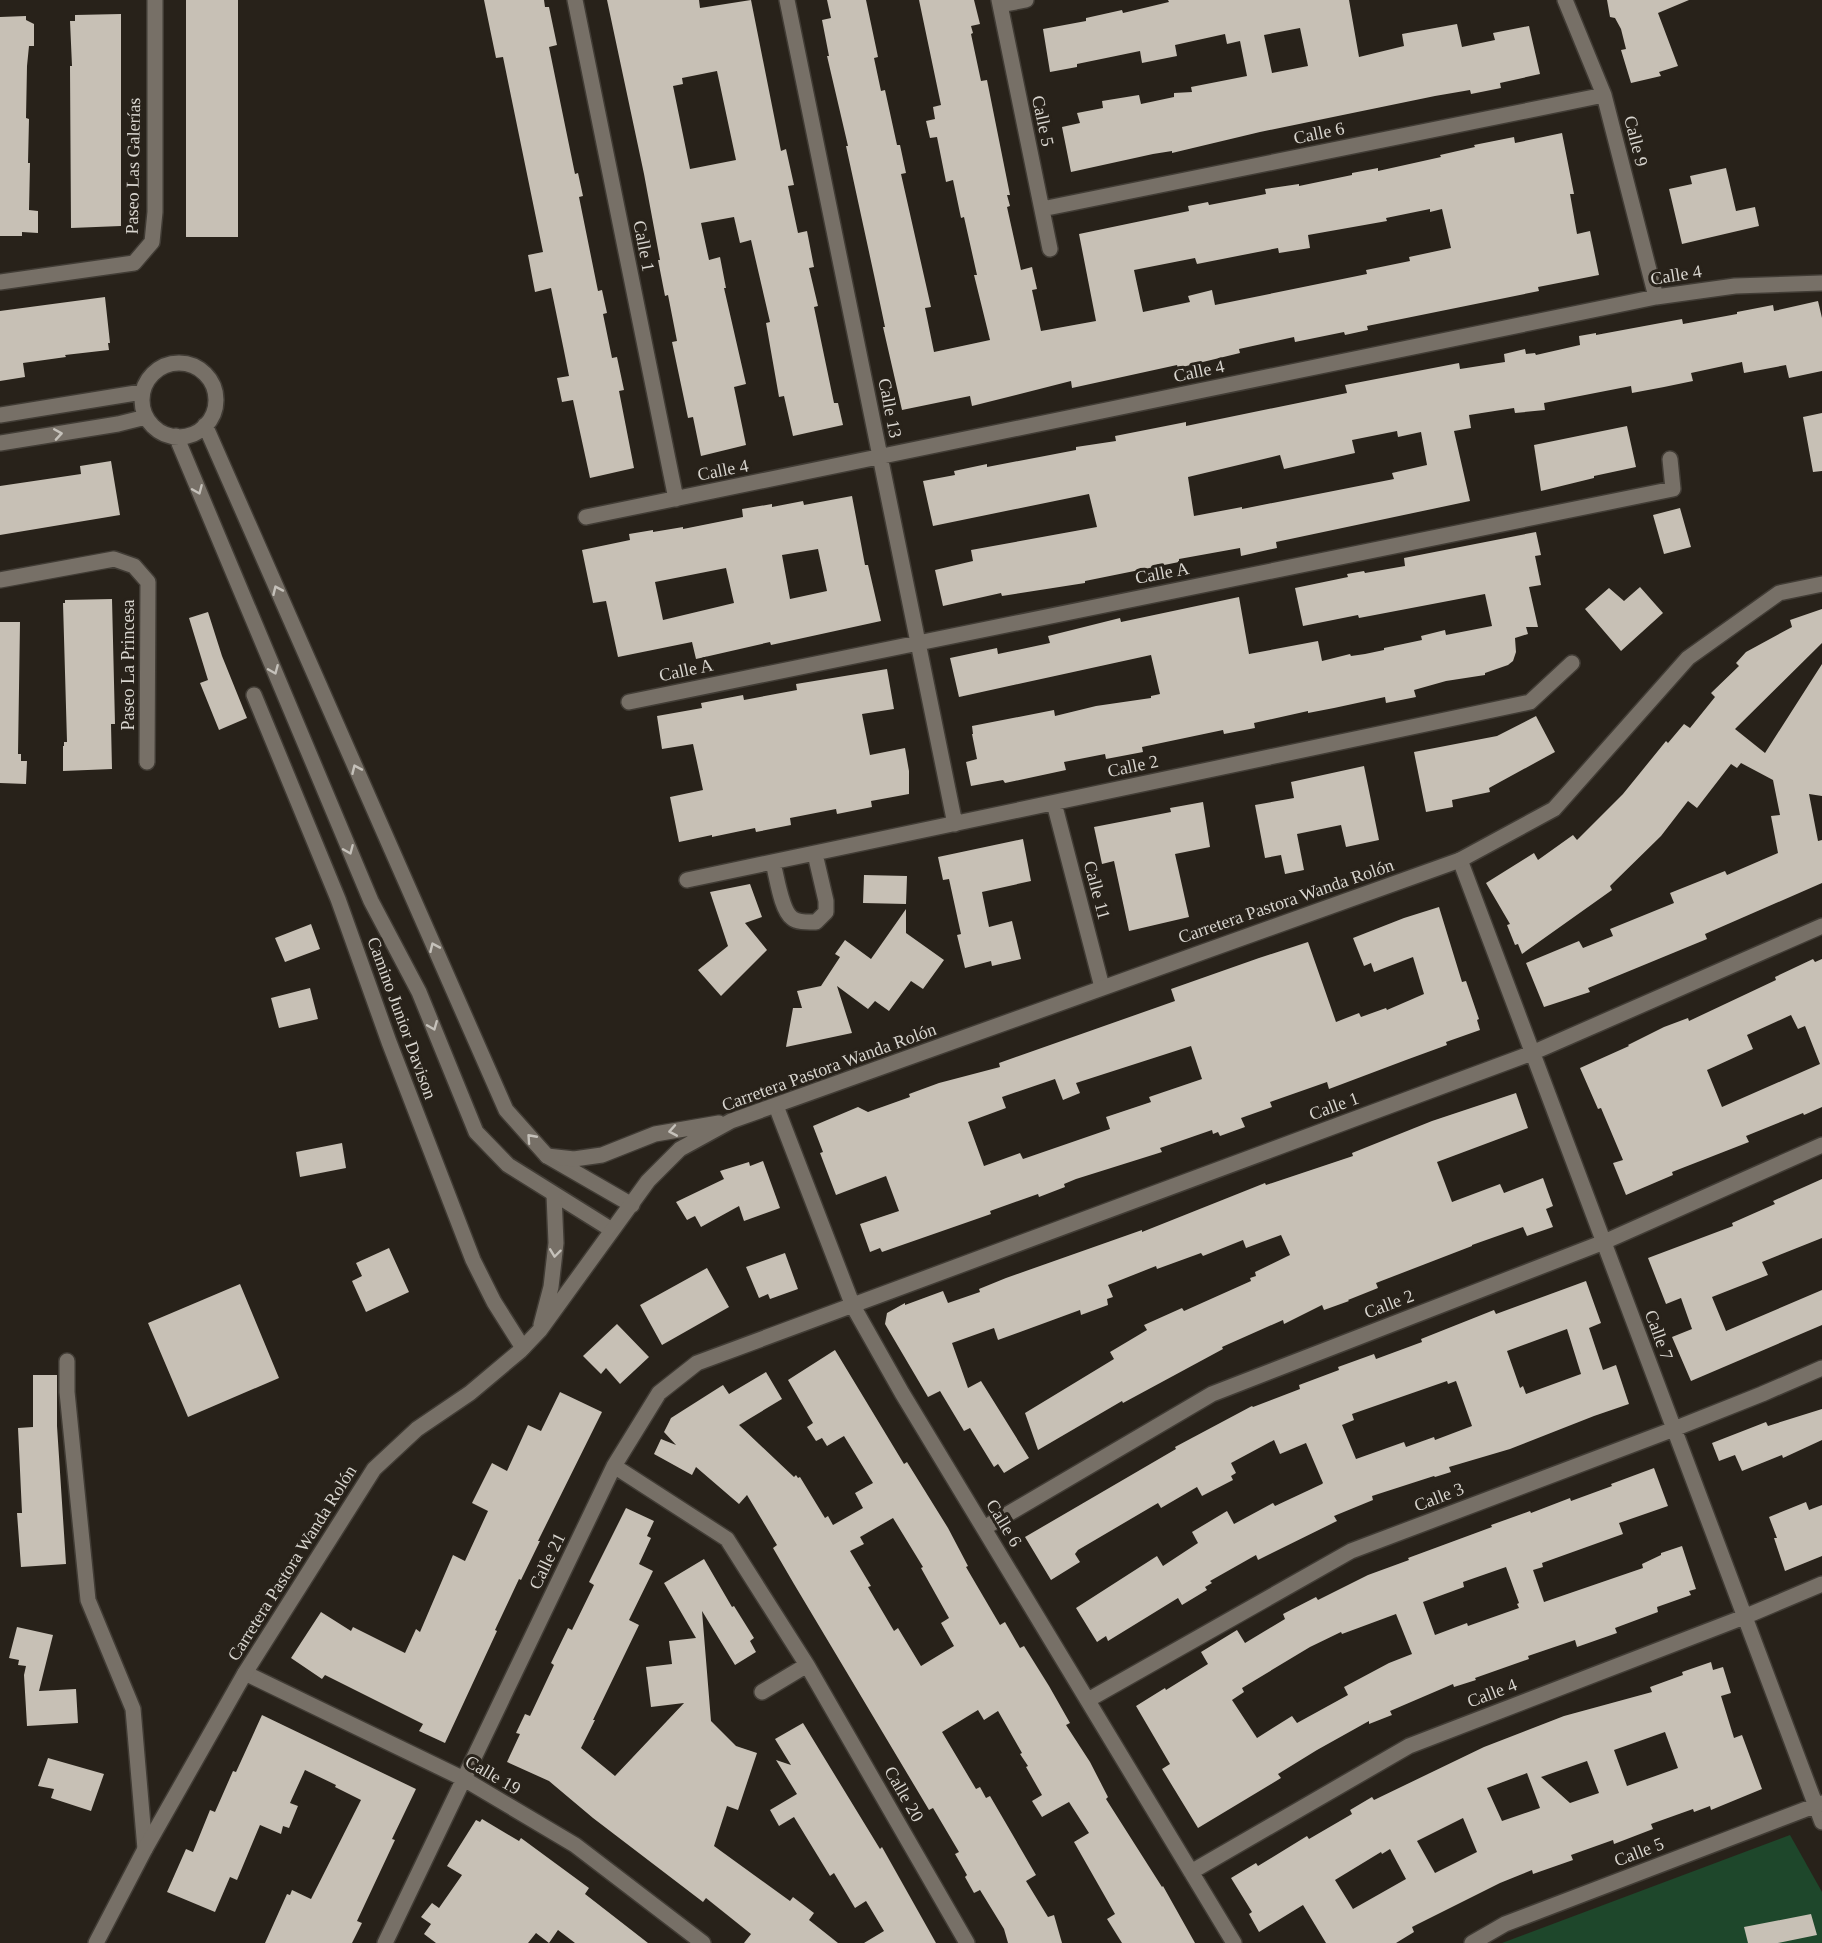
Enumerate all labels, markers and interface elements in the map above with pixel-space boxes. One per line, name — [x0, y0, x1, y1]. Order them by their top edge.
street label: Calle 5 — [1028, 94, 1058, 148]
street label: Paseo Las Galerías — [122, 97, 144, 235]
street label: Calle 9 — [1620, 114, 1652, 168]
street label: Calle 6 — [1292, 118, 1346, 148]
street label: Calle 1 — [629, 219, 659, 273]
street label: Calle 4 — [1649, 261, 1703, 289]
street label: Calle 4 — [1172, 356, 1226, 386]
street label: Calle 13 — [874, 376, 906, 440]
one-way arrow — [53, 428, 62, 440]
street label: Calle 4 — [696, 455, 750, 485]
one-way arrow — [191, 484, 203, 495]
street label: Calle A — [1133, 558, 1191, 588]
one-way arrow — [273, 585, 285, 596]
street label: Paseo La Princesa — [118, 600, 138, 730]
street label: Calle A — [657, 655, 715, 685]
one-way arrow — [267, 664, 279, 675]
street label: Calle 2 — [1106, 751, 1160, 781]
one-way arrow — [351, 764, 363, 775]
one-way arrow — [342, 844, 354, 855]
street label: Carretera Pastora Wanda Rolón — [1176, 855, 1396, 947]
street label: Calle 11 — [1080, 859, 1114, 921]
street label: Camino Junior Davison — [363, 934, 441, 1102]
one-way arrow — [429, 942, 441, 953]
street label: Carretera Pastora Wanda Rolón — [719, 1019, 939, 1115]
one-way arrow — [425, 1020, 438, 1031]
street label: Calle 1 — [1306, 1088, 1362, 1124]
one-way arrow — [668, 1124, 678, 1137]
one-way arrow — [527, 1134, 538, 1145]
one-way arrow — [549, 1249, 562, 1258]
street label: Calle 2 — [1361, 1285, 1417, 1323]
street label: Calle 7 — [1641, 1307, 1677, 1363]
street label: Carretera Pastora Wanda Rolón — [223, 1462, 361, 1664]
street label: Calle 3 — [1411, 1478, 1467, 1516]
street label: Calle 6 — [982, 1496, 1026, 1550]
street label: Calle 21 — [525, 1529, 569, 1593]
street label: Calle 4 — [1464, 1674, 1520, 1712]
street label: Calle 19 — [462, 1751, 524, 1799]
street label: Calle 20 — [880, 1763, 928, 1825]
street label: Calle 5 — [1611, 1833, 1667, 1871]

